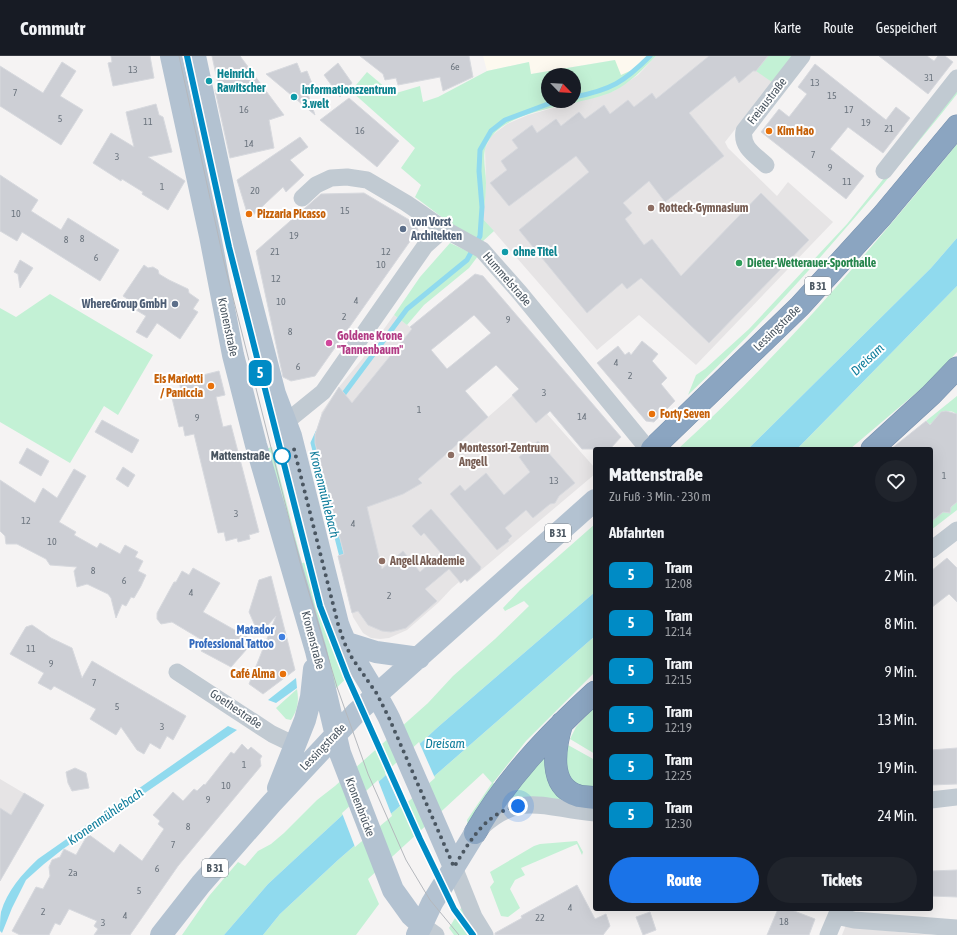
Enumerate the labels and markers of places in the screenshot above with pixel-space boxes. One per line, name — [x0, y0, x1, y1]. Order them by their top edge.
place label: Heinrich Rawitscher — [217, 67, 266, 95]
marker: Heinrich Rawitscher — [204, 76, 214, 86]
place label: informationszentrum 3.welt — [302, 83, 396, 111]
marker: informationszentrum 3.welt — [289, 92, 299, 102]
place label: Kim Hao — [777, 124, 814, 138]
marker: Kim Hao — [764, 126, 774, 136]
place label: Rotteck-Gymnasium — [659, 201, 749, 215]
marker: Rotteck-Gymnasium — [646, 203, 656, 213]
place label: Pizzaria Picasso — [257, 207, 326, 221]
marker: Pizzaria Picasso — [244, 209, 254, 219]
place label: von Vorst Architekten — [410, 215, 462, 243]
marker: von Vorst Architekten — [398, 224, 408, 234]
place label: ohne Titel — [513, 245, 558, 259]
marker: ohne Titel — [500, 247, 510, 257]
place label: Dieter-Wetterauer-Sporthalle — [747, 256, 877, 270]
marker: Dieter-Wetterauer-Sporthalle — [734, 258, 744, 268]
place label: WhereGroup GmbH — [81, 297, 167, 311]
marker: WhereGroup GmbH — [170, 299, 180, 309]
place label: Goldene Krone "Tannenbaum" — [337, 329, 403, 357]
marker: Goldene Krone "Tannenbaum" — [324, 338, 334, 348]
place label: Eis Mariotti / Paniccia — [154, 372, 203, 400]
marker: Eis Mariotti / Paniccia — [206, 381, 216, 391]
place label: Forty Seven — [660, 407, 710, 421]
marker: Forty Seven — [647, 409, 657, 419]
place label: Montessori-Zentrum Angell — [458, 441, 549, 469]
marker: Mattenstraße — [273, 447, 291, 465]
place label: Mattenstraße — [211, 449, 271, 463]
marker: Montessori-Zentrum Angell — [446, 450, 456, 460]
place label: Angell Akademie — [389, 554, 465, 568]
marker: Angell Akademie — [377, 556, 387, 566]
place label: Matador Professional Tattoo — [189, 623, 274, 651]
marker: Matador Professional Tattoo — [277, 632, 287, 642]
place label: Café Alma — [230, 667, 275, 681]
marker: Café Alma — [278, 669, 288, 679]

